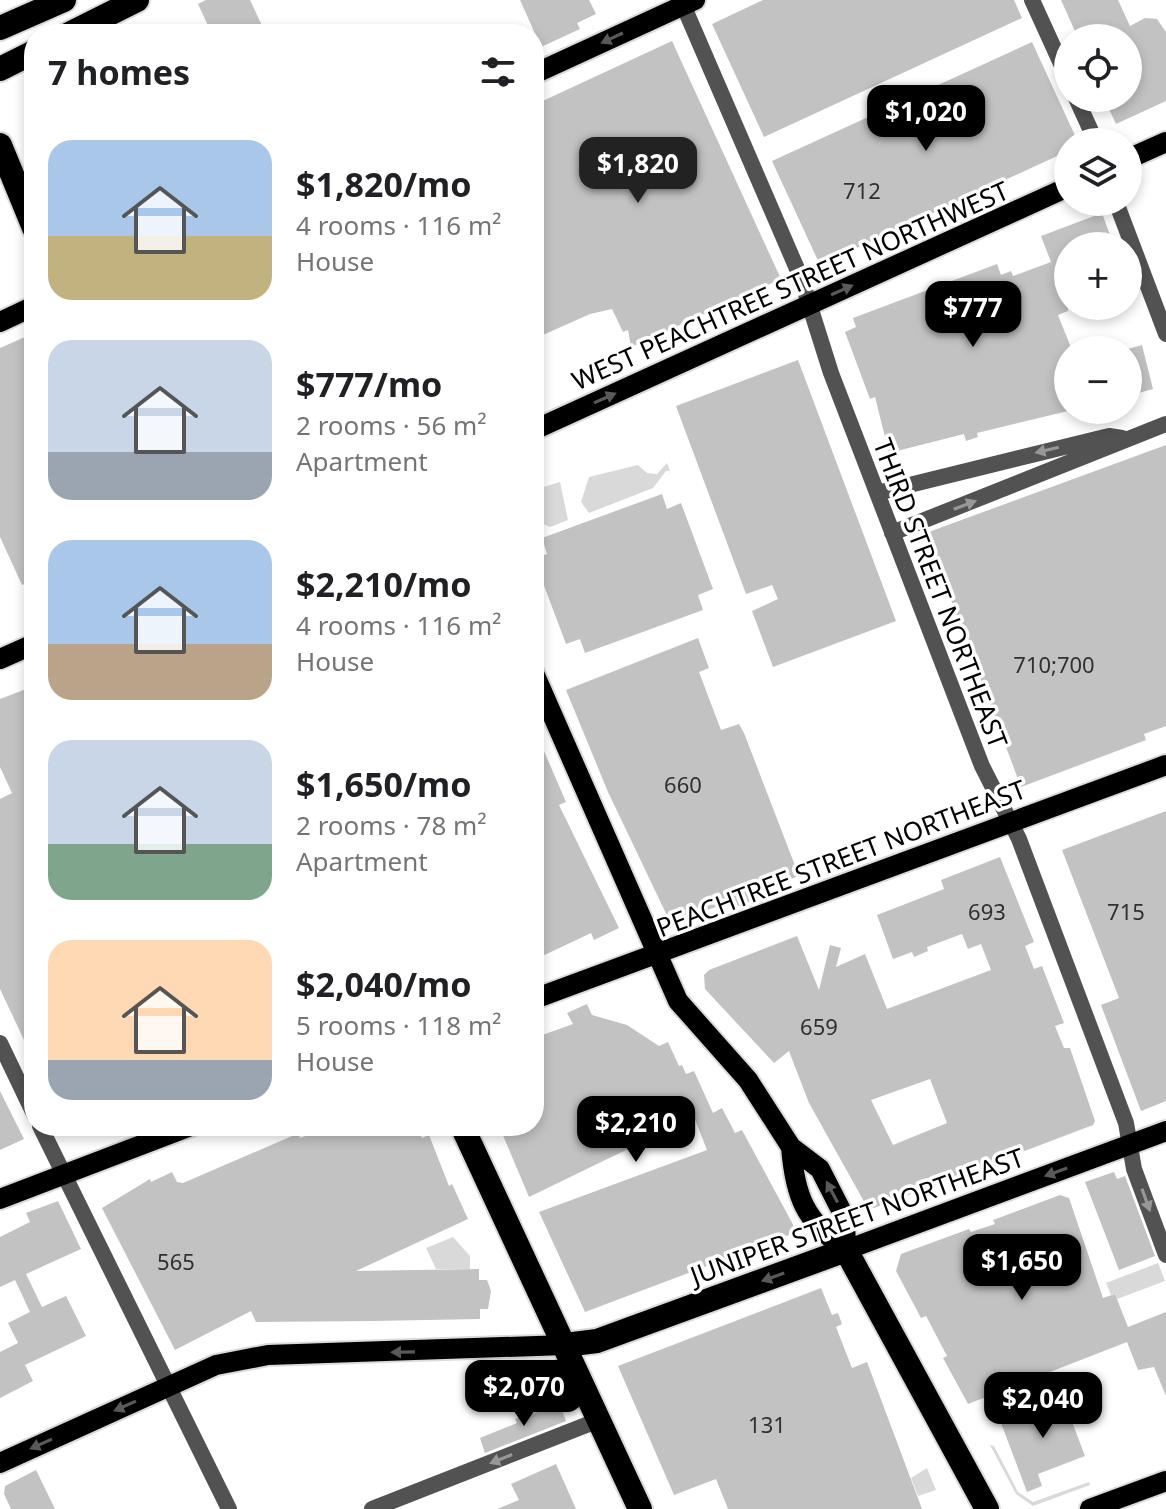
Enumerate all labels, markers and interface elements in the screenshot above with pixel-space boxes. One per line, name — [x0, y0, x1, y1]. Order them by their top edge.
map controls — [1054, 24, 1142, 424]
button: locate — [1054, 24, 1142, 112]
one-way arrow — [600, 31, 624, 45]
text: 7 homes — [48, 49, 190, 95]
icon: filters — [476, 50, 520, 94]
pin: $1,020 — [861, 85, 991, 153]
text: $1,020 — [885, 93, 967, 129]
button: layers — [1054, 128, 1142, 216]
pin: $1,820 — [573, 137, 703, 205]
text: $1,820 — [597, 145, 679, 181]
text: $1,820/mo — [296, 161, 471, 207]
icon: home — [112, 172, 208, 268]
street label: WEST PEACHTREE STREET NORTHWEST — [566, 172, 1015, 398]
house number: 712 — [843, 175, 881, 205]
text: 4 rooms · 116 m² — [296, 207, 501, 243]
button: + — [1054, 232, 1142, 320]
text: House — [296, 243, 374, 279]
pin: $777 — [926, 281, 1020, 349]
one-way arrow — [830, 283, 853, 297]
text: $777 — [943, 289, 1003, 325]
button: − — [1054, 336, 1142, 424]
text: $777/mo — [296, 361, 442, 407]
icon: home — [112, 372, 208, 468]
one-way arrow — [593, 391, 617, 404]
text: 2 rooms · 56 m² — [296, 407, 486, 443]
street label: THIRD STREET NORTHEAST — [865, 433, 1017, 754]
text: Apartment — [296, 443, 428, 479]
one-way arrow — [1034, 444, 1059, 457]
one-way arrow — [953, 498, 977, 511]
text: $2,210/mo — [296, 561, 471, 607]
icon: home — [112, 572, 208, 668]
text: 4 rooms · 116 m² — [296, 607, 501, 643]
text: House — [296, 643, 374, 679]
house number: 710;700 — [1013, 649, 1095, 679]
text: $1,650/mo — [296, 761, 471, 807]
house number: 660 — [664, 769, 702, 799]
street label: PEACHTREE STREET NORTHEAST — [651, 771, 1031, 945]
icon: home — [112, 772, 208, 868]
text: 2 rooms · 78 m² — [296, 807, 486, 843]
text: Apartment — [296, 843, 428, 879]
house number: 693 — [968, 896, 1006, 926]
house number: 715 — [1107, 896, 1145, 926]
text: $2,040/mo — [296, 961, 471, 1007]
icon: home — [112, 972, 208, 1068]
text: 5 rooms · 118 m² — [296, 1007, 501, 1043]
house number: 659 — [800, 1011, 838, 1041]
text: House — [296, 1043, 374, 1079]
pin: $2,210 — [571, 1096, 701, 1164]
text: $2,210 — [595, 1104, 677, 1140]
street label: JUNIPER STREET NORTHEAST — [682, 1139, 1029, 1294]
one-way arrow — [1044, 1167, 1068, 1179]
one-way arrow — [825, 1180, 838, 1203]
one-way arrow — [1140, 1189, 1153, 1213]
pin: $1,650 — [957, 1234, 1087, 1302]
text: $1,650 — [981, 1242, 1063, 1278]
house number: 565 — [157, 1246, 195, 1276]
one-way arrow — [761, 1271, 785, 1284]
one-way arrow — [390, 1346, 415, 1358]
pin: $2,070 — [459, 1360, 589, 1428]
text: $2,070 — [483, 1368, 565, 1404]
pin: $2,040 — [978, 1372, 1108, 1440]
text: $2,040 — [1002, 1380, 1084, 1416]
one-way arrow — [113, 1400, 137, 1413]
house number: 131 — [748, 1409, 786, 1439]
one-way arrow — [29, 1438, 52, 1451]
one-way arrow — [489, 1453, 513, 1466]

